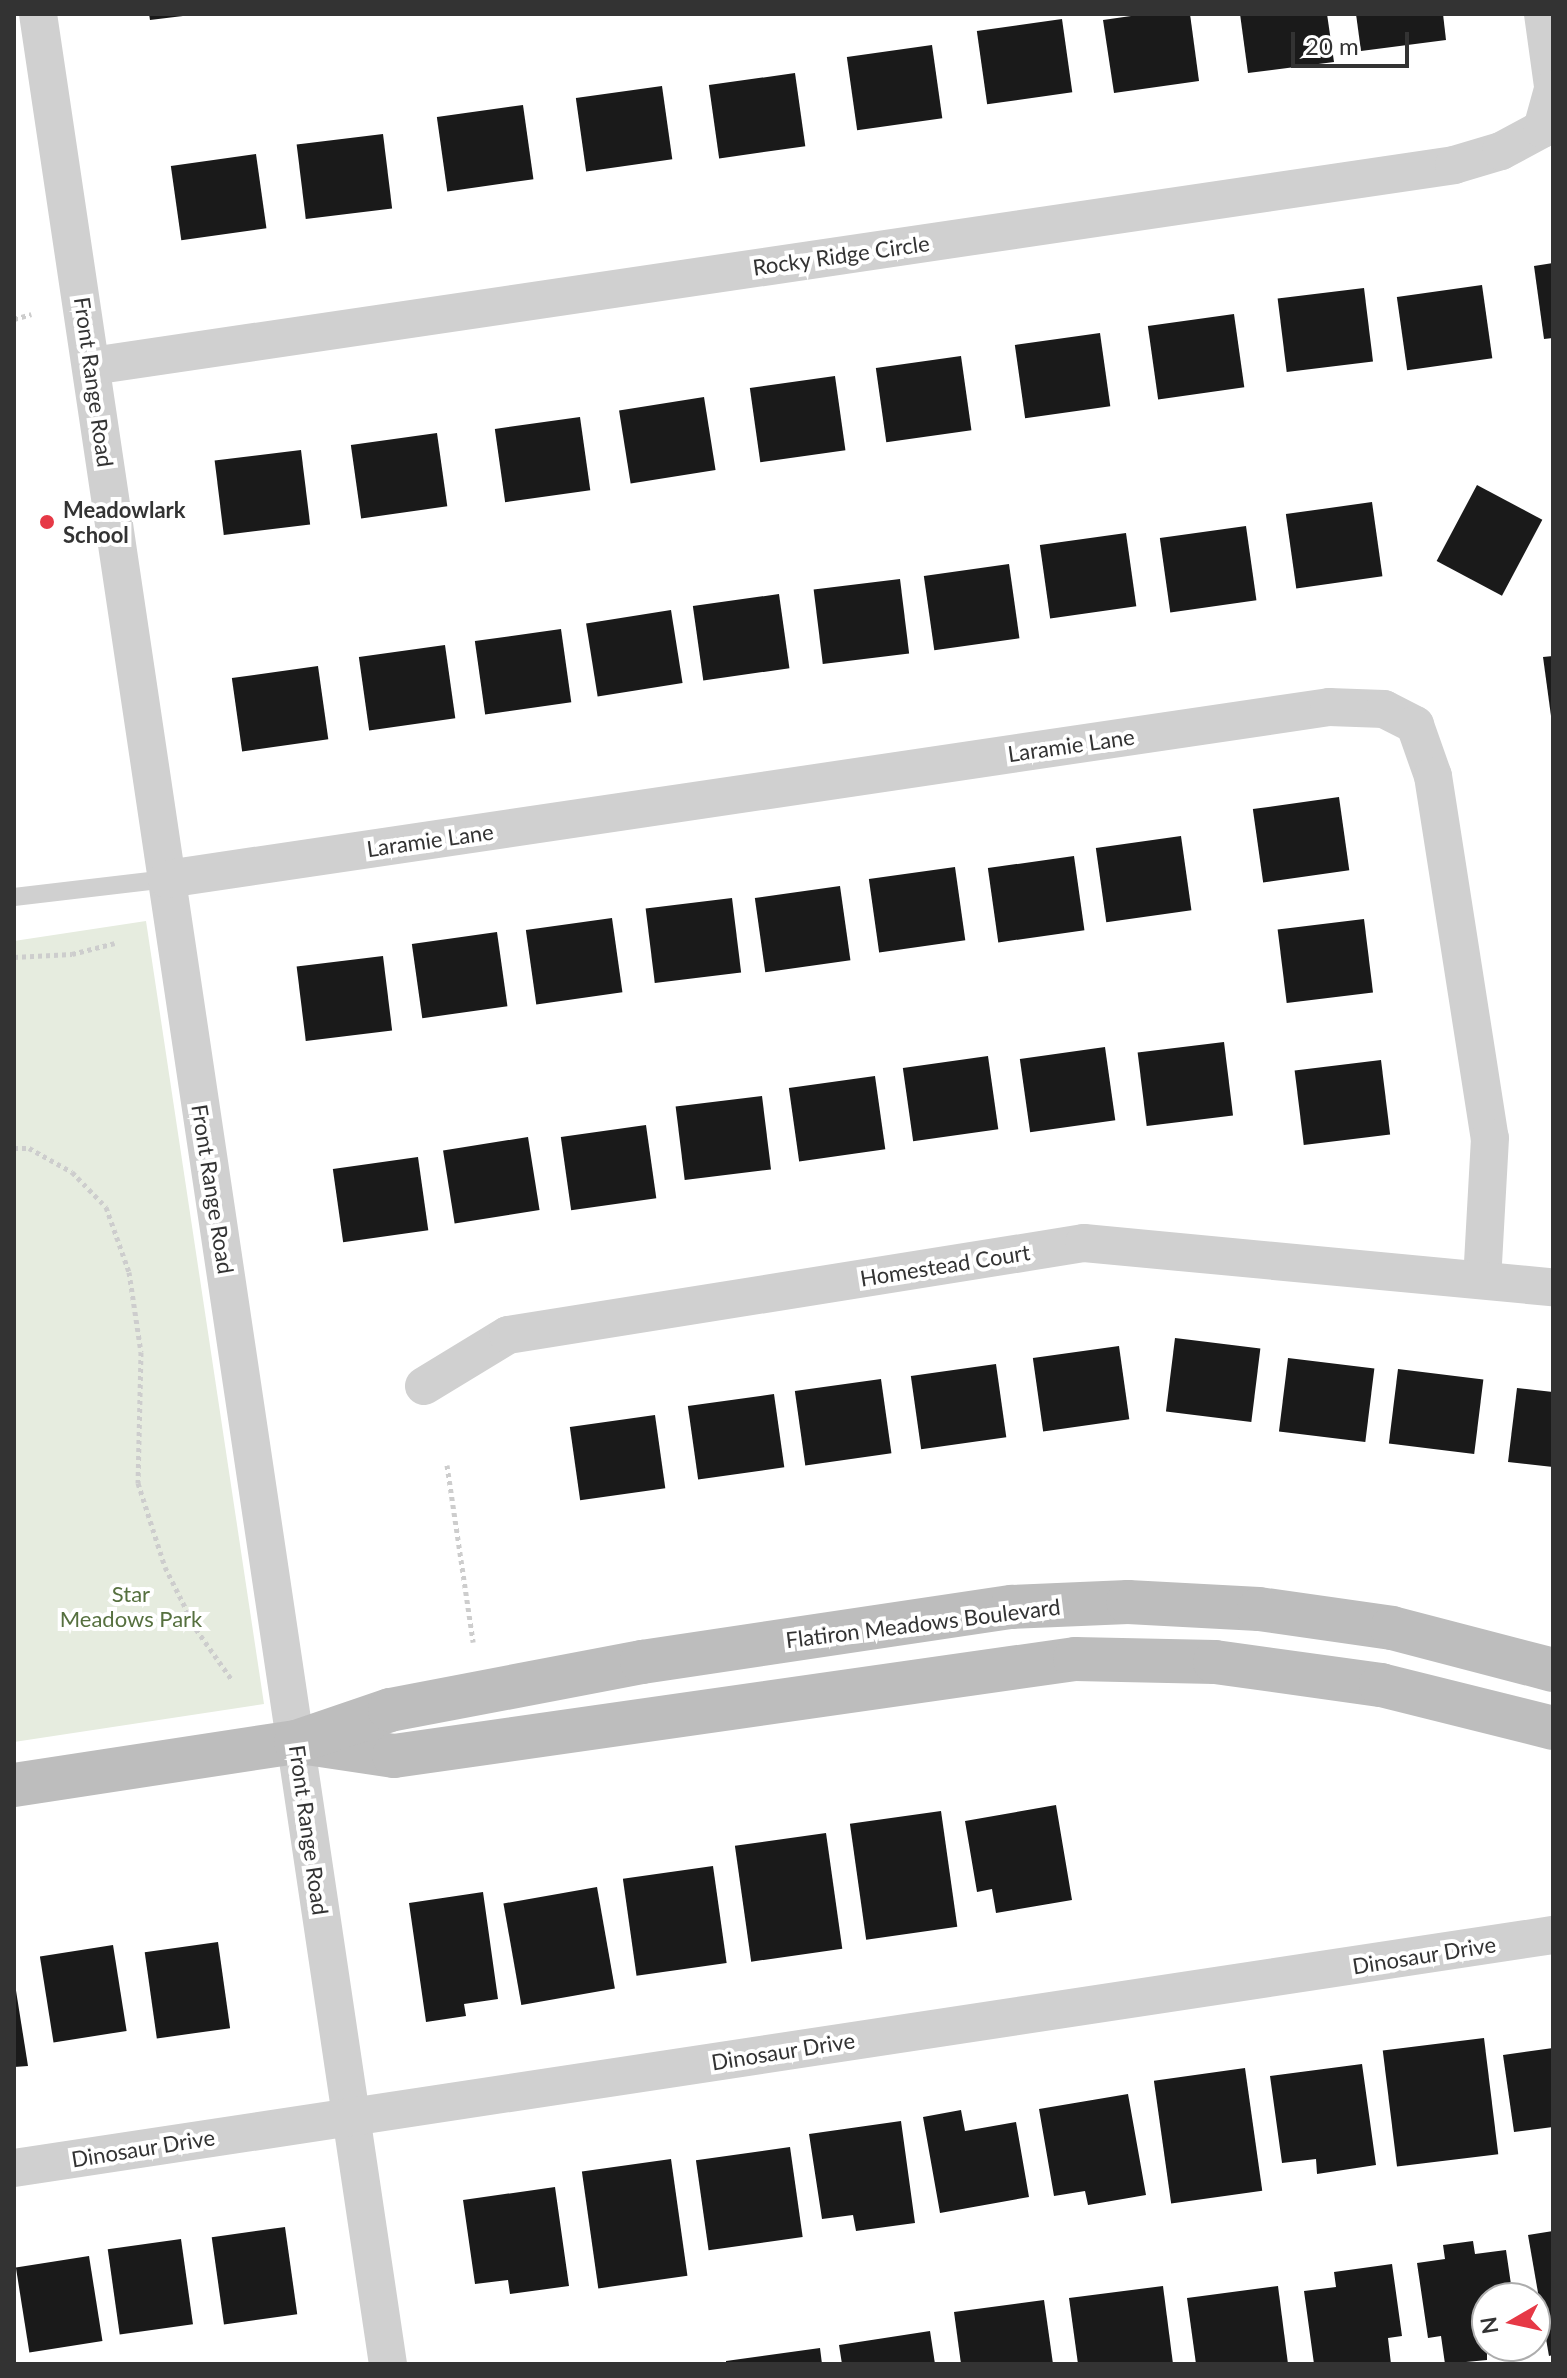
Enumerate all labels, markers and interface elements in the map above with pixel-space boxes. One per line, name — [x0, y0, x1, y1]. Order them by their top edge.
scale bar — [1295, 16, 1413, 66]
text: 20 m — [1305, 31, 1359, 60]
street label: Rocky Ridge Circle — [751, 229, 931, 281]
street label: Front Range Road — [69, 295, 119, 469]
place label: Meadowlark School — [63, 496, 186, 548]
marker: Meadowlark School — [38, 513, 56, 531]
street label: Laramie Lane — [1006, 723, 1136, 767]
street label: Laramie Lane — [365, 818, 495, 862]
street label: Front Range Road — [187, 1102, 239, 1276]
street label: Homestead Court — [858, 1239, 1032, 1291]
park label: Star Meadows Park — [60, 1580, 202, 1632]
street label: Flatiron Meadows Boulevard — [784, 1593, 1062, 1653]
street label: Front Range Road — [284, 1743, 334, 1917]
street label: Dinosaur Drive — [1350, 1931, 1498, 1979]
street label: Dinosaur Drive — [709, 2027, 857, 2075]
street label: Dinosaur Drive — [69, 2124, 217, 2172]
north arrow — [1471, 2282, 1551, 2362]
text: N — [1474, 2315, 1503, 2336]

